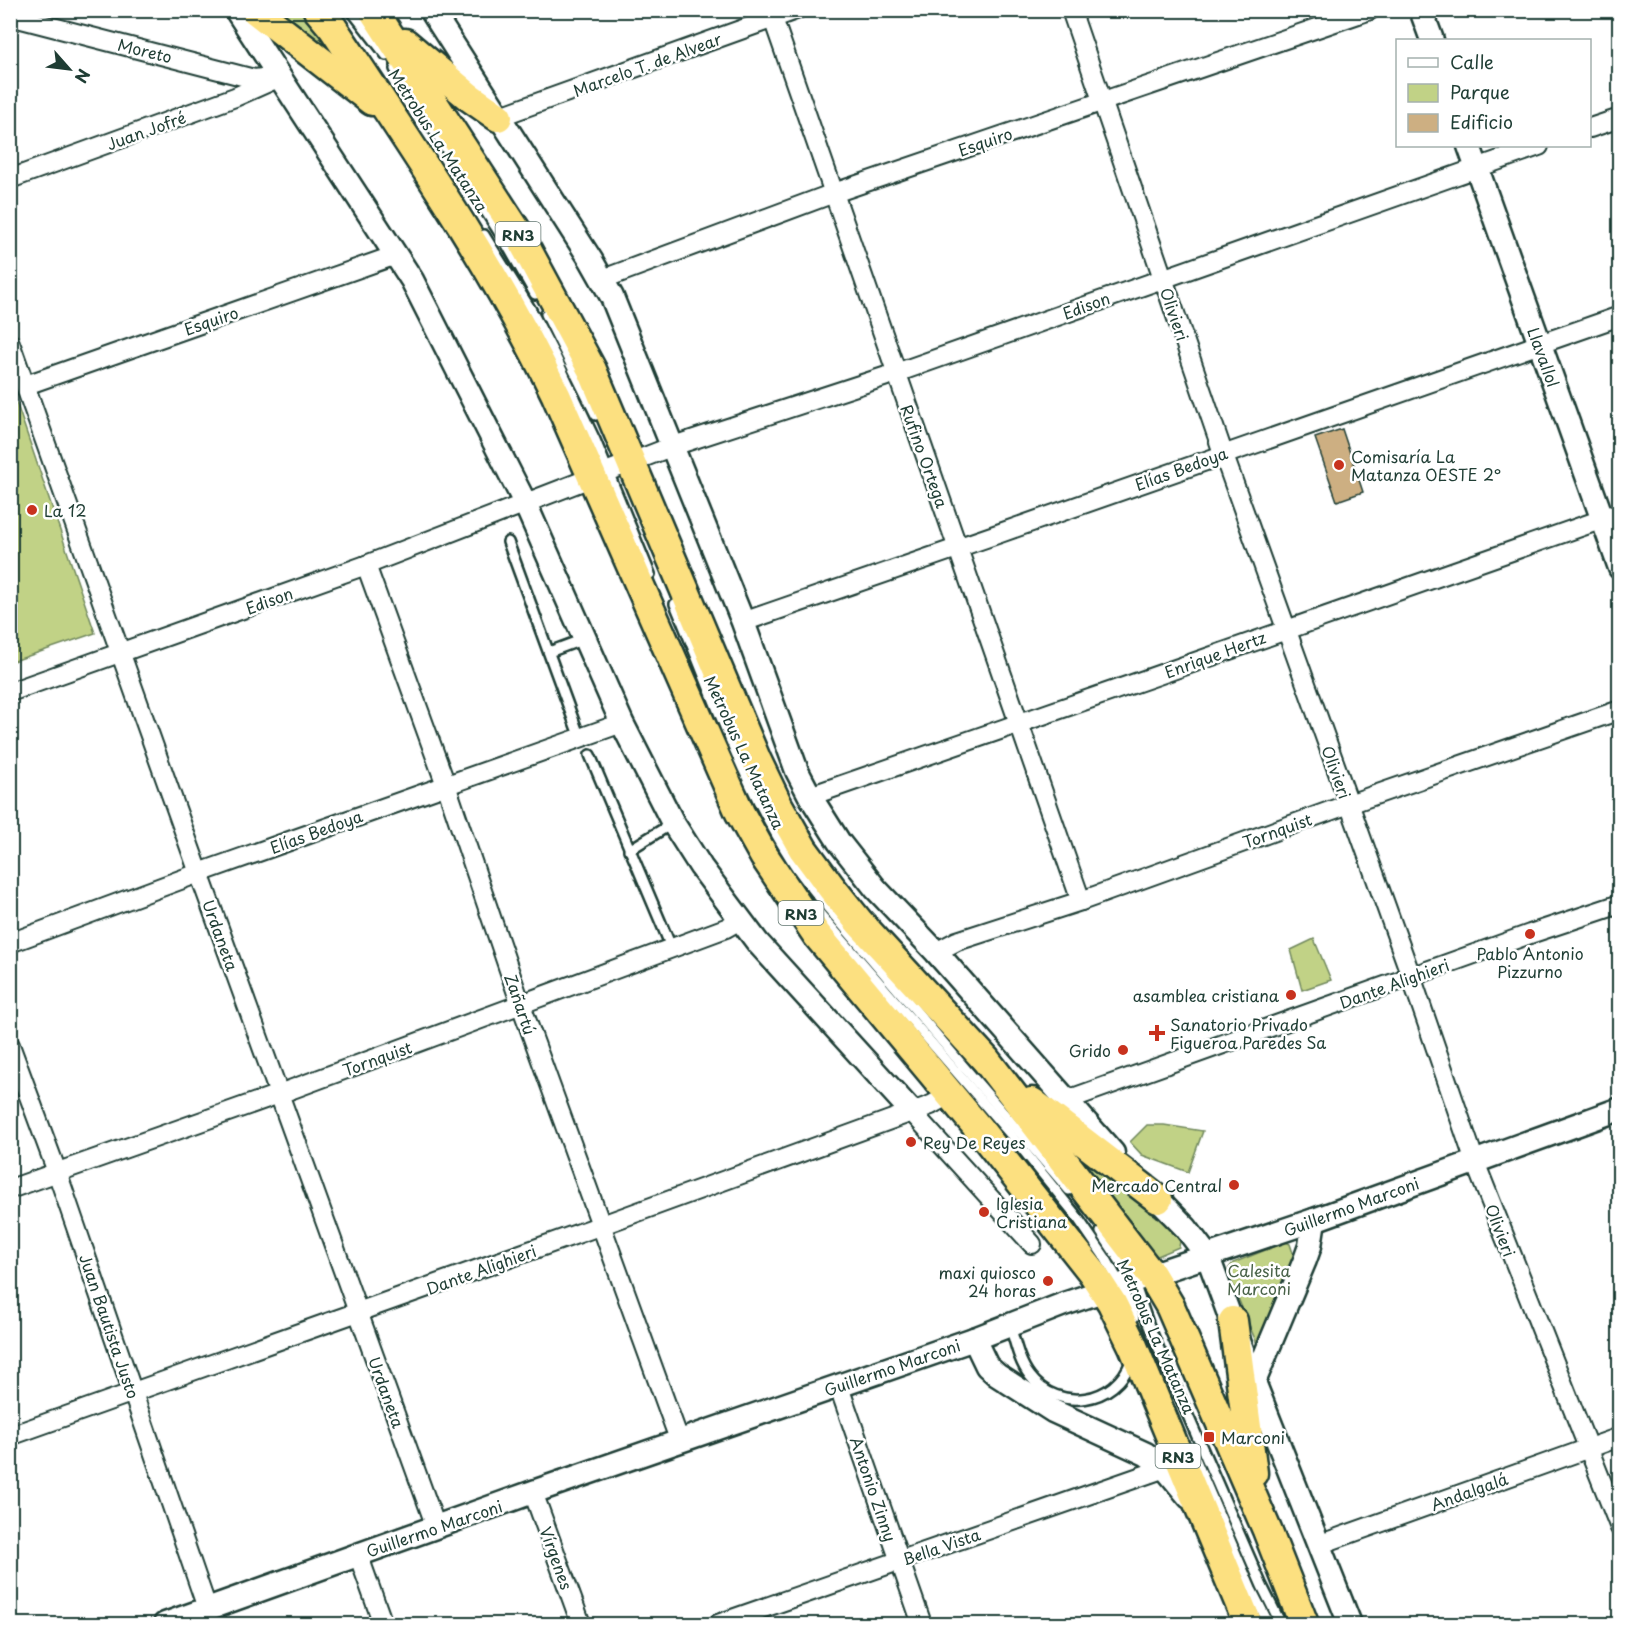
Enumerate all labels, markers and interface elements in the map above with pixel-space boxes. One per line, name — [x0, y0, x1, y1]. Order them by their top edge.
street label: Marcelo T. de Alvear — [570, 26, 725, 102]
street label: Moreto — [115, 32, 175, 68]
north arrow — [39, 39, 99, 99]
legend — [1396, 39, 1591, 147]
text: Calle — [1450, 48, 1494, 75]
street label: Metrobus La Matanza — [383, 63, 495, 217]
text: N — [70, 65, 97, 88]
text: Parque — [1450, 78, 1510, 105]
street label: Juan Jofré — [103, 105, 189, 155]
text: Edificio — [1450, 108, 1513, 135]
street label: Esquiro — [955, 121, 1015, 161]
road number: RN3 — [496, 222, 540, 246]
street label: Olivieri — [1155, 284, 1195, 344]
street label: Edison — [1059, 285, 1113, 325]
street label: Esquiro — [181, 300, 241, 340]
street label: Llavallol — [1522, 324, 1566, 390]
street label: Rufino Ortega — [895, 401, 955, 511]
street label: Elías Bedoya — [1131, 440, 1231, 496]
place label: Comisaría La Matanza OESTE 2° — [1351, 444, 1501, 486]
marker: Comisaría La Matanza OESTE 2° — [1332, 458, 1346, 472]
place label: La 12 — [44, 498, 87, 522]
marker: La 12 — [25, 503, 39, 517]
street label: Edison — [242, 580, 296, 620]
street label: Enrique Hertz — [1161, 624, 1269, 683]
street label: Metrobus La Matanza — [699, 671, 791, 833]
street label: Olivieri — [1316, 742, 1358, 802]
street label: Elías Bedoya — [266, 803, 366, 859]
street label: Tornquist — [1239, 806, 1315, 854]
street label: Urdaneta — [197, 896, 245, 974]
road number: RN3 — [778, 901, 824, 925]
marker: Pablo Antonio Pizzurno — [1523, 927, 1537, 941]
place label: Pablo Antonio Pizzurno — [1476, 941, 1584, 983]
street label: Dante Alighieri — [1336, 952, 1452, 1014]
street label: Zañartú — [499, 970, 543, 1038]
place label: asamblea cristiana — [1133, 983, 1280, 1007]
marker: asamblea cristiana — [1284, 988, 1298, 1002]
place label: Sanatorio Privado Figueroa Paredes Sa — [1170, 1012, 1326, 1054]
marker: Sanatorio Privado Figueroa Paredes Sa — [1148, 1024, 1166, 1042]
street label: Tornquist — [339, 1034, 415, 1082]
place label: Grido — [1069, 1038, 1111, 1062]
marker: Grido — [1116, 1043, 1130, 1057]
place label: Rey De Reyes — [923, 1130, 1026, 1154]
marker: Rey De Reyes — [904, 1135, 918, 1149]
street label: Guillermo Marconi — [1280, 1170, 1422, 1242]
place label: Mercado Central — [1091, 1173, 1222, 1197]
marker: Mercado Central — [1227, 1178, 1241, 1192]
place label: Iglesia Cristiana — [996, 1191, 1067, 1233]
street label: Olivieri — [1480, 1200, 1522, 1260]
marker: Iglesia Cristiana — [977, 1205, 991, 1219]
street label: Dante Alighieri — [423, 1238, 539, 1300]
street label: Juan Bautista Justo — [74, 1250, 146, 1402]
street label: Metrobus La Matanza — [1112, 1255, 1202, 1417]
park label: Calesita Marconi — [1227, 1258, 1291, 1300]
place label: maxi quiosco 24 horas — [938, 1260, 1036, 1302]
marker: maxi quiosco 24 horas — [1041, 1274, 1055, 1288]
street label: Guillermo Marconi — [821, 1332, 963, 1402]
street label: Urdaneta — [363, 1353, 411, 1431]
place label: Marconi — [1221, 1425, 1285, 1449]
marker: Marconi — [1202, 1430, 1216, 1444]
street label: Antonio Zinny — [845, 1433, 903, 1545]
road number: RN3 — [1156, 1444, 1200, 1468]
street label: Andalgalá — [1427, 1466, 1511, 1516]
street label: Guillermo Marconi — [363, 1493, 505, 1563]
street label: Bella Vista — [899, 1521, 983, 1571]
street label: Vírgenes — [535, 1523, 579, 1593]

